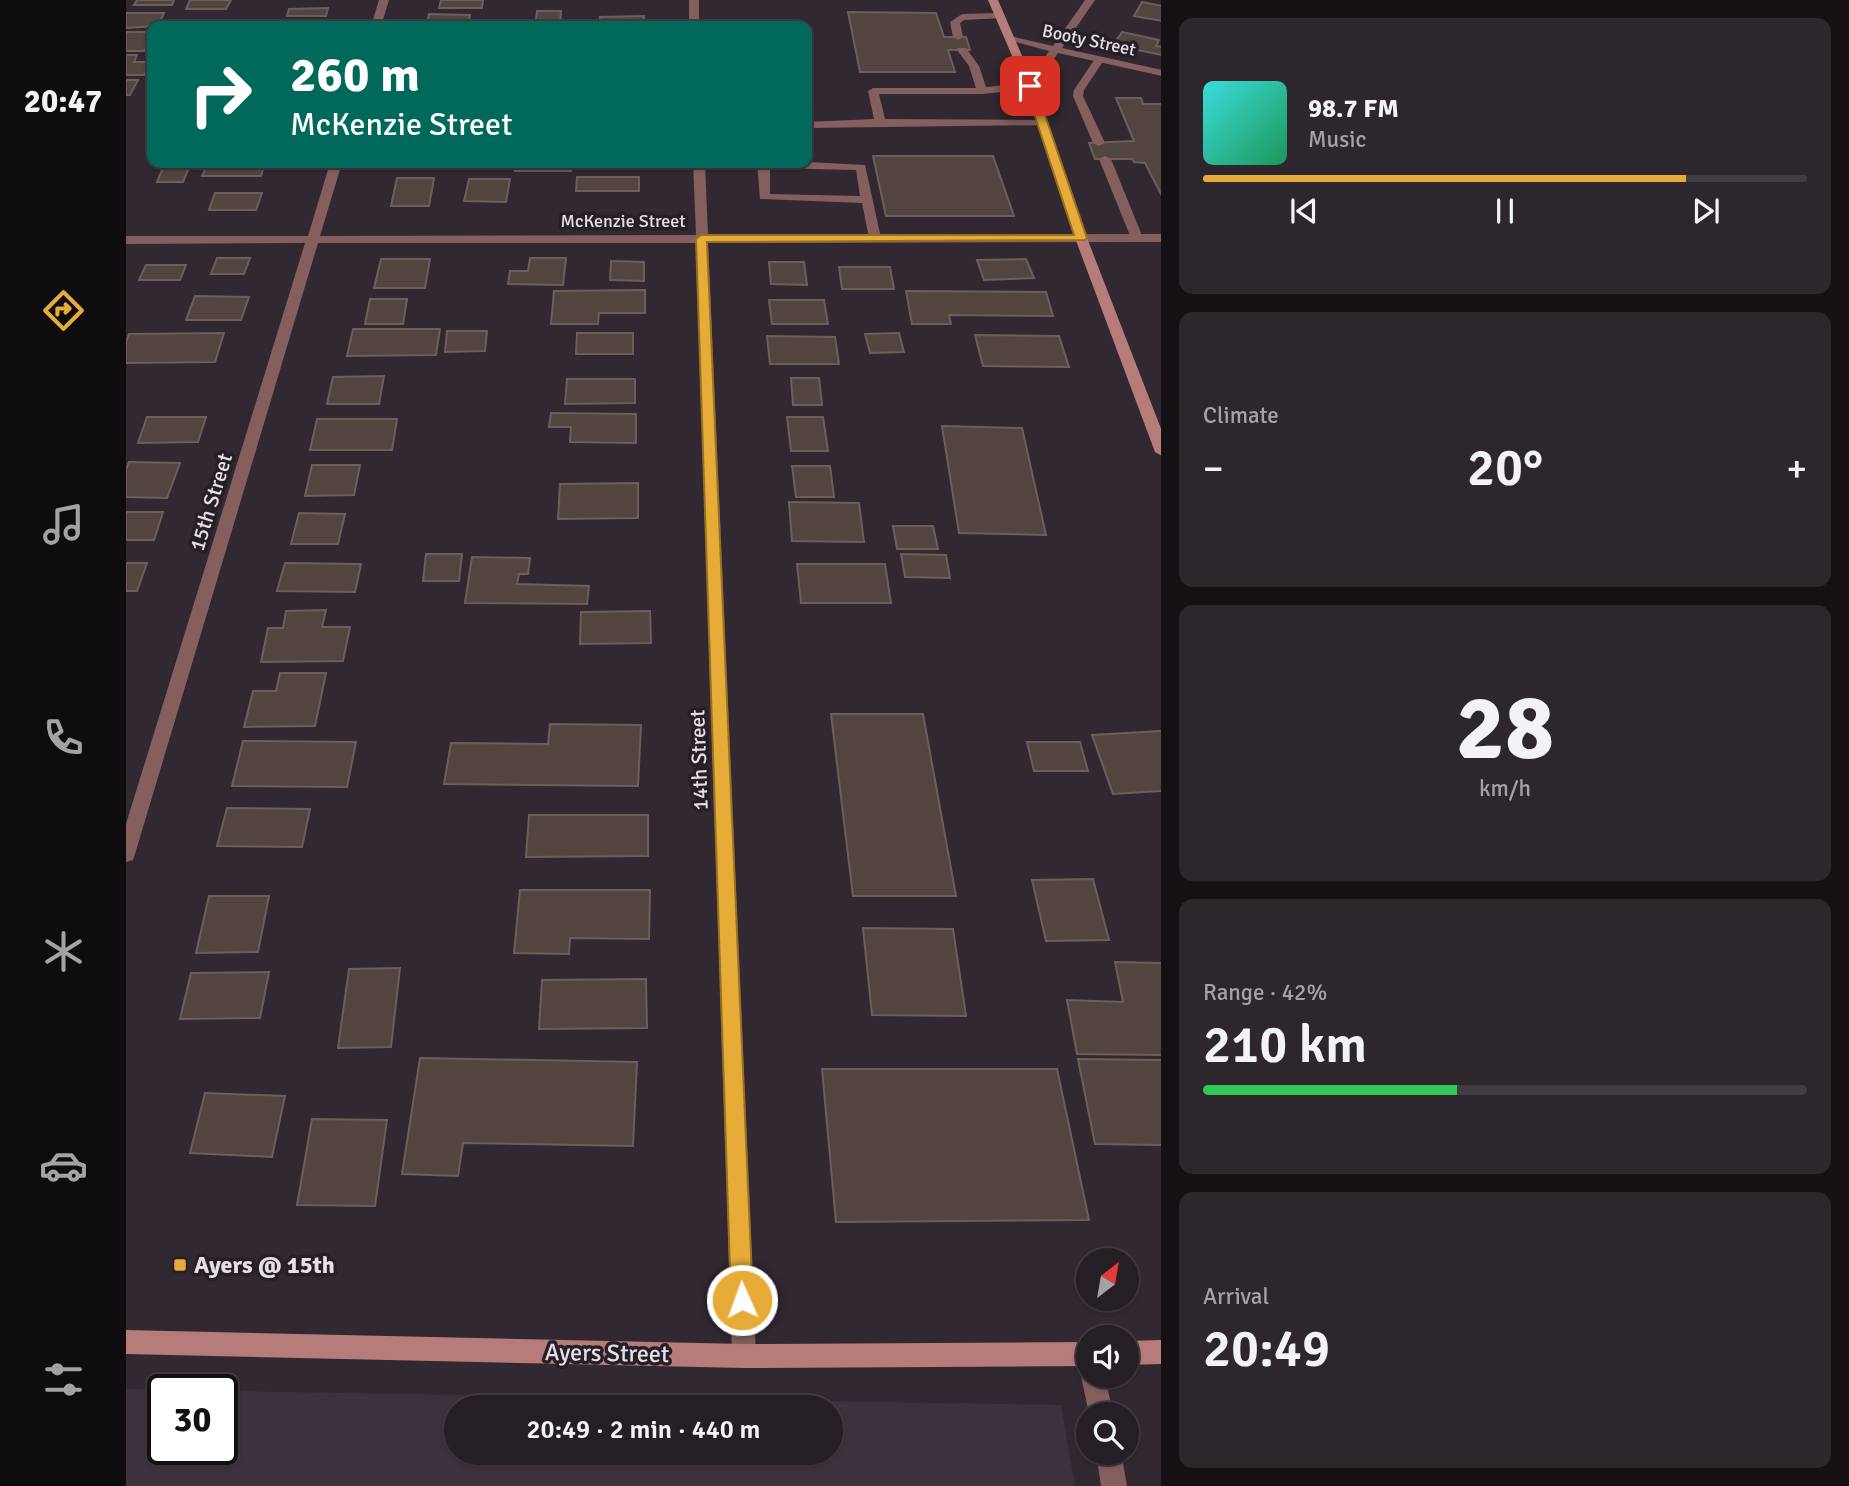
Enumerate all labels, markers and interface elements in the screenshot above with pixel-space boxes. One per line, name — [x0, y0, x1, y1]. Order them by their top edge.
street label: Booty Street — [1040, 19, 1138, 61]
text: 260 m — [290, 45, 420, 105]
icon: right — [175, 49, 266, 140]
pin — [1000, 56, 1060, 116]
icon: arrive — [1011, 67, 1049, 105]
text: 20:47 — [24, 82, 102, 121]
text: 98.7 FM — [1308, 93, 1399, 125]
text: McKenzie Street — [290, 105, 512, 144]
text: Music — [1308, 125, 1366, 154]
icon: previous — [1285, 192, 1323, 230]
icon: pause — [1486, 192, 1524, 230]
icon: next — [1687, 192, 1725, 230]
street label: McKenzie Street — [560, 210, 686, 232]
icon: directions — [39, 286, 88, 335]
text: Climate — [1203, 401, 1279, 430]
text: 20° — [1467, 436, 1543, 500]
text: − — [1203, 445, 1224, 492]
text: + — [1786, 445, 1807, 492]
street label: 15th Street — [184, 450, 238, 554]
icon: music — [39, 500, 88, 549]
text: 28 — [1456, 672, 1554, 785]
street label: 14th Street — [684, 709, 714, 811]
icon: phone — [39, 713, 88, 762]
text: km/h — [1479, 774, 1531, 803]
icon: climate — [39, 927, 88, 976]
text: Range · 42% — [1203, 978, 1327, 1007]
text: 210 km — [1203, 1013, 1367, 1077]
icon: car — [39, 1141, 88, 1190]
north arrow — [1076, 1248, 1139, 1311]
map controls — [1076, 1248, 1139, 1465]
place label: Ayers @ 15th — [194, 1250, 335, 1280]
marker: Ayers @ 15th — [172, 1257, 188, 1273]
position arrow — [705, 1263, 779, 1337]
text: Arrival — [1203, 1282, 1269, 1311]
text: 20:49 — [1203, 1317, 1330, 1381]
button: sound — [1076, 1325, 1139, 1388]
street label: Ayers Street — [545, 1337, 669, 1369]
icon: filters — [39, 1355, 88, 1404]
speed limit sign: 30 — [147, 1374, 238, 1465]
button: search — [1076, 1402, 1139, 1465]
text: 20:49 · 2 min · 440 m — [527, 1414, 760, 1446]

